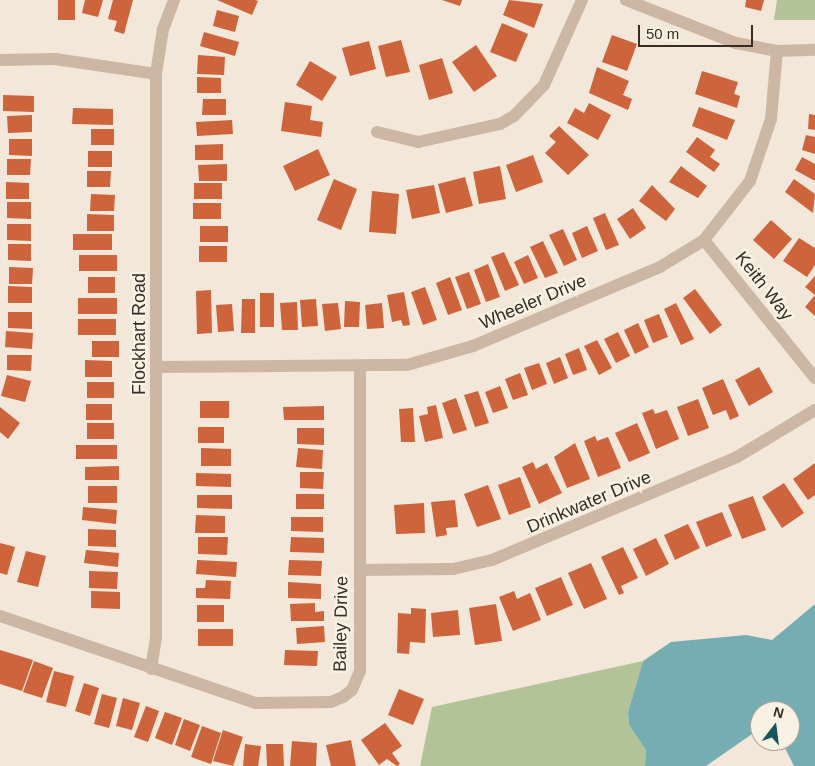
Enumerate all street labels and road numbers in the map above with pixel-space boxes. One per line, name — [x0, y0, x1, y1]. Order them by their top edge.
street label: Keith Way — [730, 247, 798, 325]
street label: Wheeler Drive — [476, 270, 590, 334]
street label: Flockhart Road — [128, 273, 150, 395]
street label: Drinkwater Drive — [524, 466, 654, 538]
street label: Bailey Drive — [329, 576, 353, 672]

